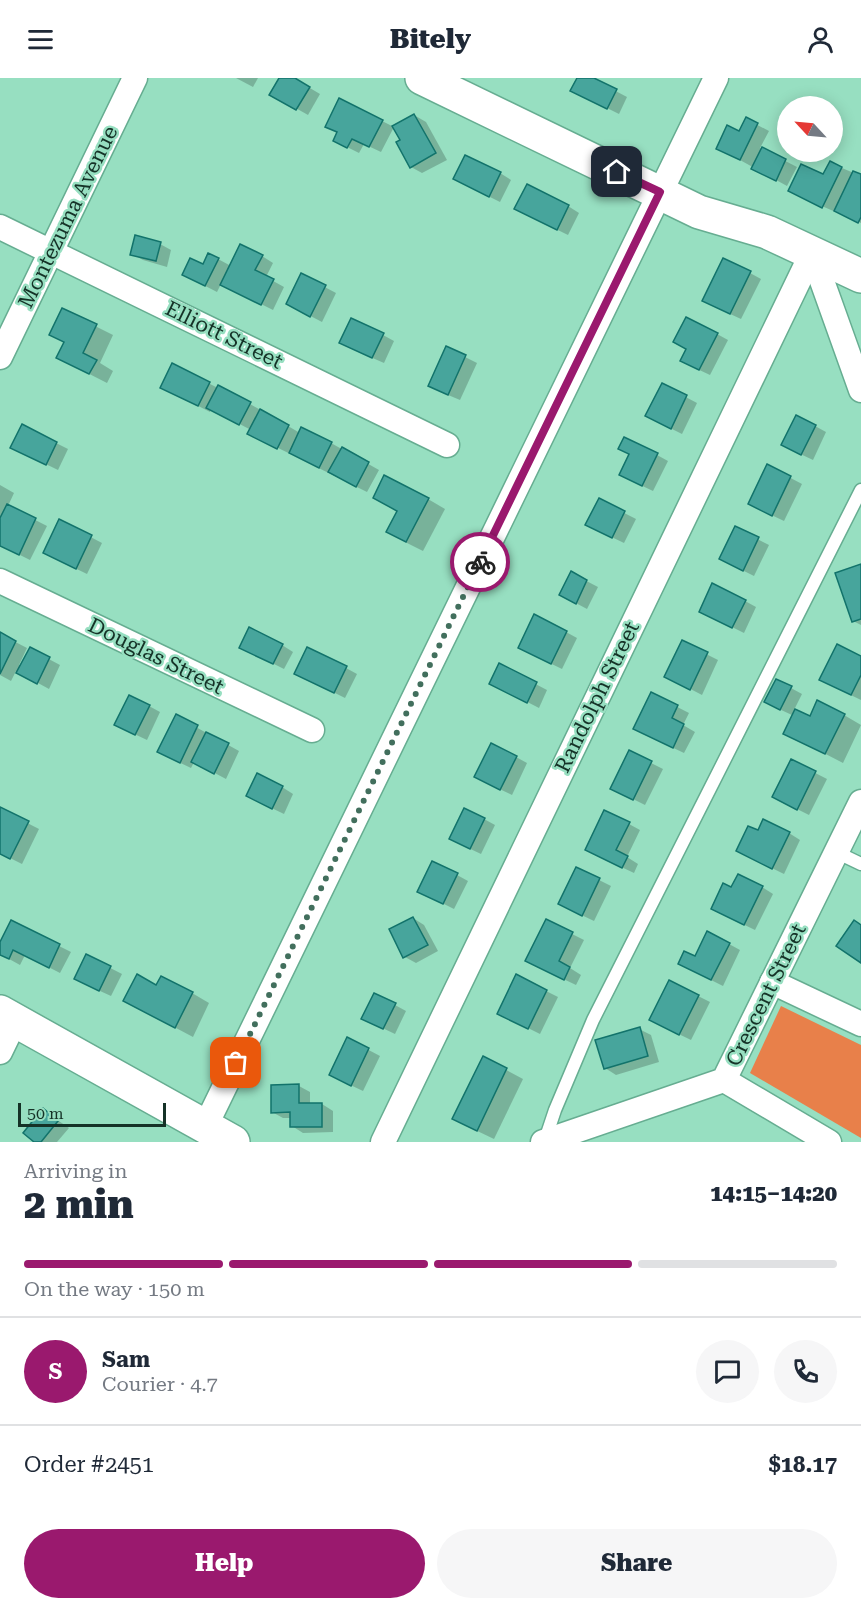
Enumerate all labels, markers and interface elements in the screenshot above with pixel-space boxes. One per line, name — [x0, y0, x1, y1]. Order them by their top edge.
icon: menu — [24, 23, 57, 56]
text: Bitely — [390, 23, 471, 55]
icon: person — [804, 23, 837, 56]
north arrow — [777, 96, 843, 162]
map controls — [777, 96, 843, 162]
street label: Montezuma Avenue — [14, 122, 122, 312]
pin — [591, 146, 642, 197]
icon: home — [600, 155, 633, 188]
street label: Elliott Street — [161, 296, 287, 374]
courier — [450, 532, 510, 592]
icon: bike — [464, 546, 497, 579]
street label: Douglas Street — [84, 613, 228, 699]
street label: Randolph Street — [550, 617, 644, 776]
street label: Crescent Street — [721, 920, 811, 1070]
pin — [210, 1037, 261, 1088]
icon: bag — [219, 1046, 252, 1079]
scale bar — [18, 1100, 166, 1128]
text: 50 m — [27, 1104, 64, 1123]
text: Arriving in — [24, 1159, 127, 1183]
text: 14:15–14:20 — [710, 1181, 837, 1206]
text: 2 min — [24, 1182, 134, 1228]
text: On the way · 150 m — [24, 1277, 205, 1301]
button: chat — [696, 1340, 759, 1403]
button: phone — [774, 1340, 837, 1403]
text: Sam — [102, 1347, 150, 1372]
text: S — [49, 1359, 62, 1384]
text: Courier · 4.7 — [102, 1372, 218, 1396]
text: Order #2451 — [24, 1452, 154, 1477]
text: $18.17 — [768, 1452, 837, 1477]
button: Help — [24, 1529, 425, 1598]
button: Share — [437, 1529, 837, 1598]

